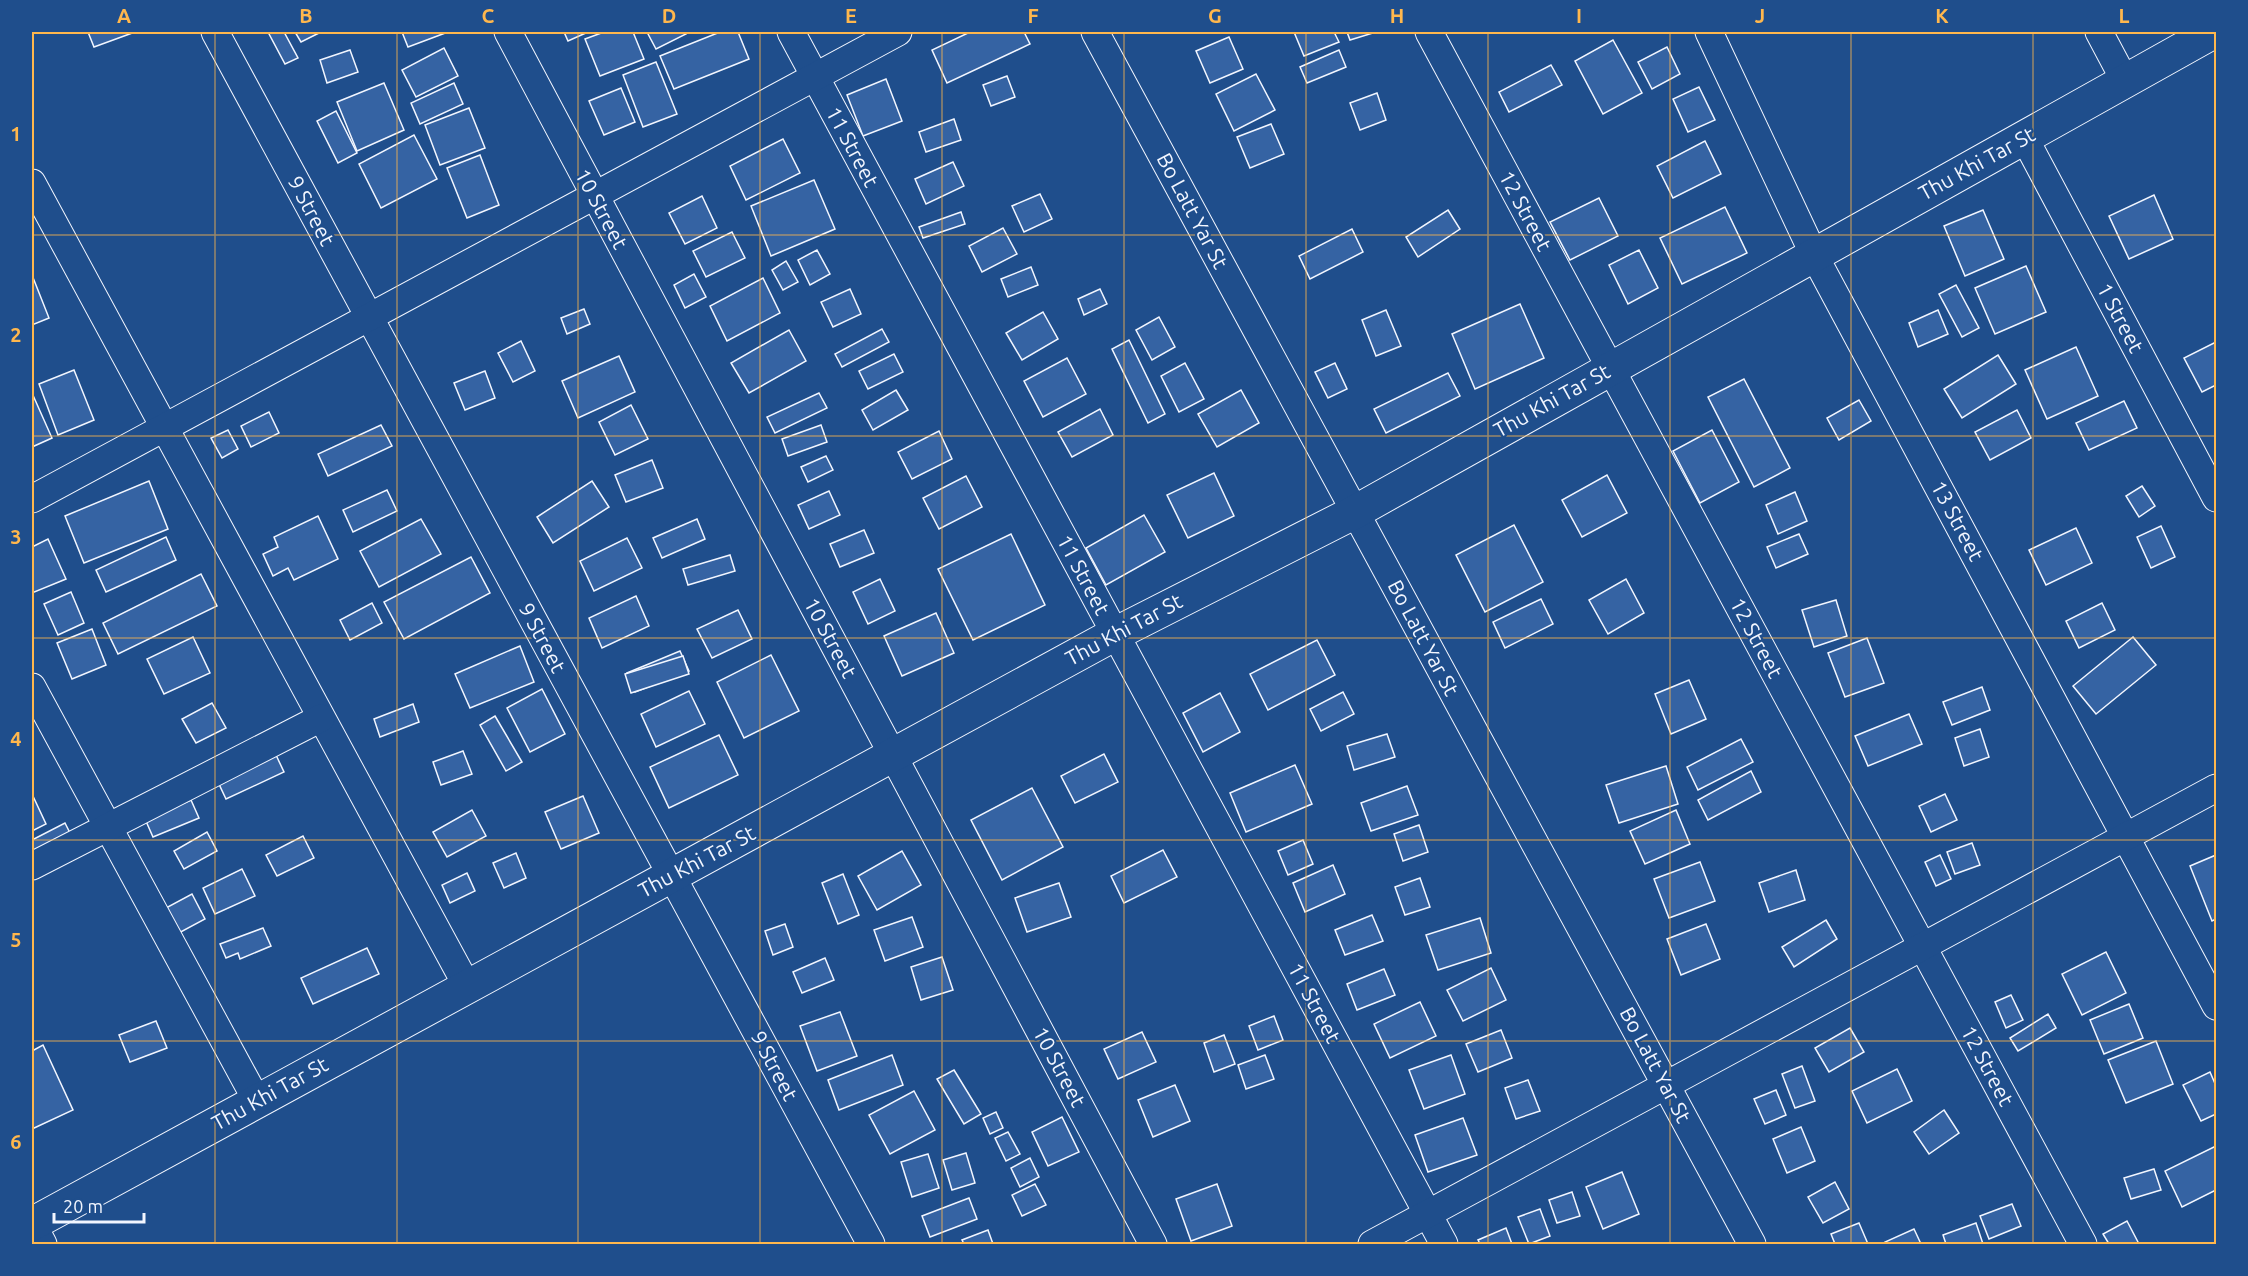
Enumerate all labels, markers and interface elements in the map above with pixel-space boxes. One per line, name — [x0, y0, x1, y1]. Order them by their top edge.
text: A — [117, 4, 131, 27]
text: B — [299, 4, 313, 27]
text: C — [482, 4, 495, 27]
text: D — [662, 4, 676, 27]
text: E — [845, 4, 857, 27]
text: F — [1027, 4, 1039, 27]
text: G — [1208, 4, 1222, 27]
text: H — [1390, 4, 1404, 27]
text: I — [1576, 4, 1582, 27]
text: J — [1755, 4, 1765, 27]
text: K — [1935, 4, 1949, 27]
text: L — [2119, 4, 2130, 27]
street label: 11 Street — [822, 102, 884, 191]
street label: Thu Khi Tar St — [1914, 121, 2039, 205]
text: 1 — [10, 122, 22, 145]
street label: Bo Latt Yar St — [1152, 149, 1233, 272]
street label: 10 Street — [571, 164, 633, 253]
street label: 12 Street — [1495, 166, 1557, 255]
street label: 9 Street — [284, 172, 340, 249]
street label: 1 Street — [2093, 279, 2149, 356]
text: 2 — [10, 323, 22, 346]
street label: Thu Khi Tar St — [1489, 358, 1614, 442]
street label: 13 Street — [1927, 476, 1989, 565]
text: 3 — [10, 525, 22, 548]
street label: 11 Street — [1053, 530, 1115, 619]
street label: Bo Latt Yar St — [1383, 576, 1464, 699]
street label: Thu Khi Tar St — [1061, 588, 1186, 670]
street label: 10 Street — [800, 593, 862, 682]
street label: 12 Street — [1726, 593, 1788, 682]
street label: 9 Street — [515, 599, 571, 676]
text: 4 — [10, 727, 22, 750]
street label: Thu Khi Tar St — [634, 820, 759, 902]
text: 5 — [10, 928, 22, 951]
street label: 11 Street — [1284, 958, 1346, 1047]
street label: Bo Latt Yar St — [1615, 1003, 1696, 1126]
street label: 12 Street — [1957, 1021, 2019, 1110]
street label: 10 Street — [1029, 1022, 1091, 1111]
street label: 9 Street — [747, 1027, 803, 1104]
street label: Thu Khi Tar St — [207, 1051, 332, 1135]
text: 6 — [10, 1130, 22, 1153]
scale bar — [54, 1186, 144, 1224]
text: 20 m — [63, 1196, 103, 1216]

